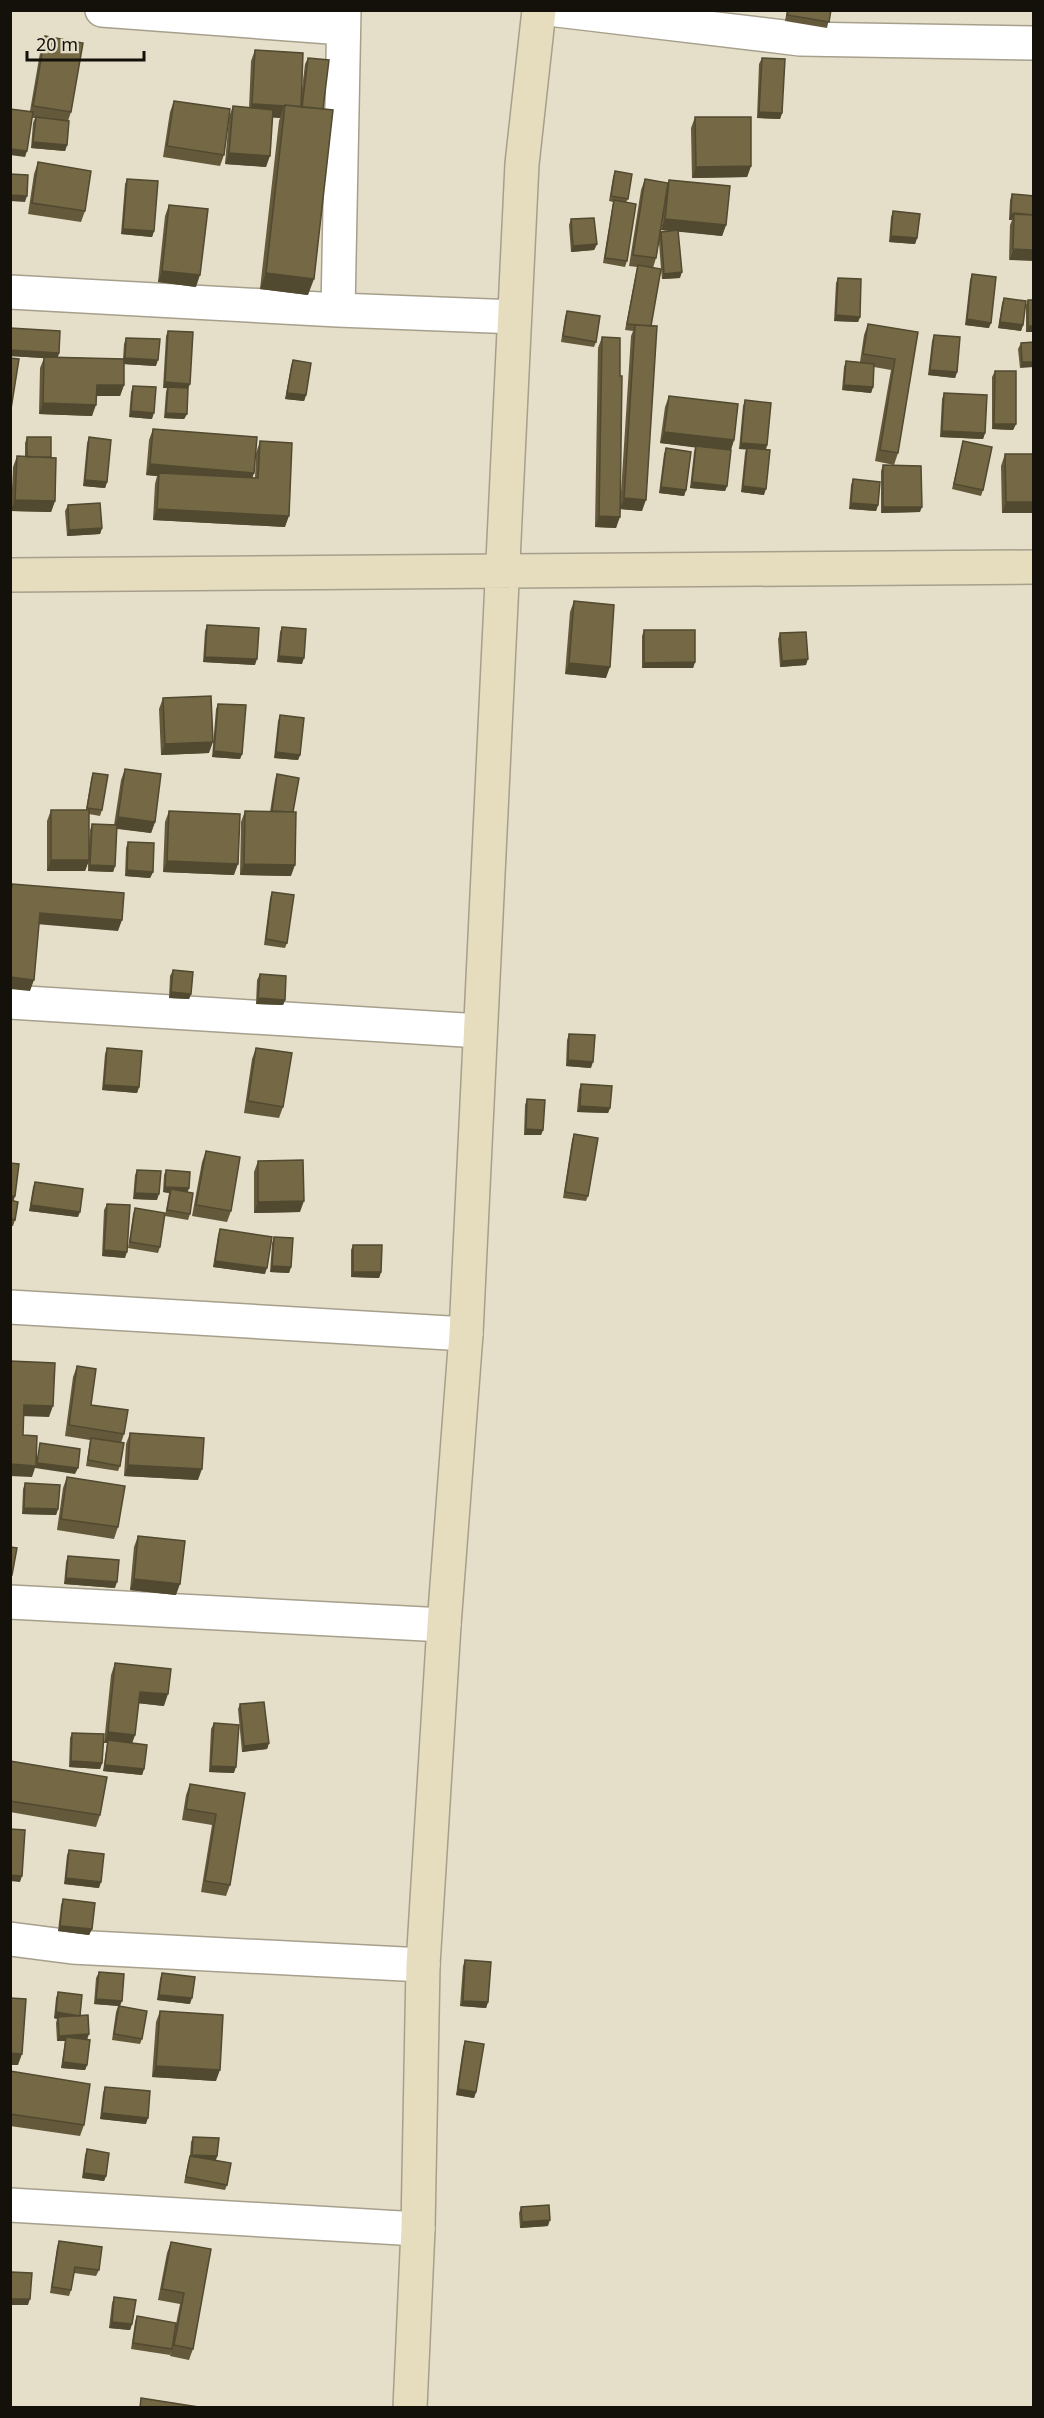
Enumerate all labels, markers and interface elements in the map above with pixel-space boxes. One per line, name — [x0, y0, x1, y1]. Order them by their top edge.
scale bar — [27, 24, 144, 62]
text: 20 m — [36, 32, 78, 56]

